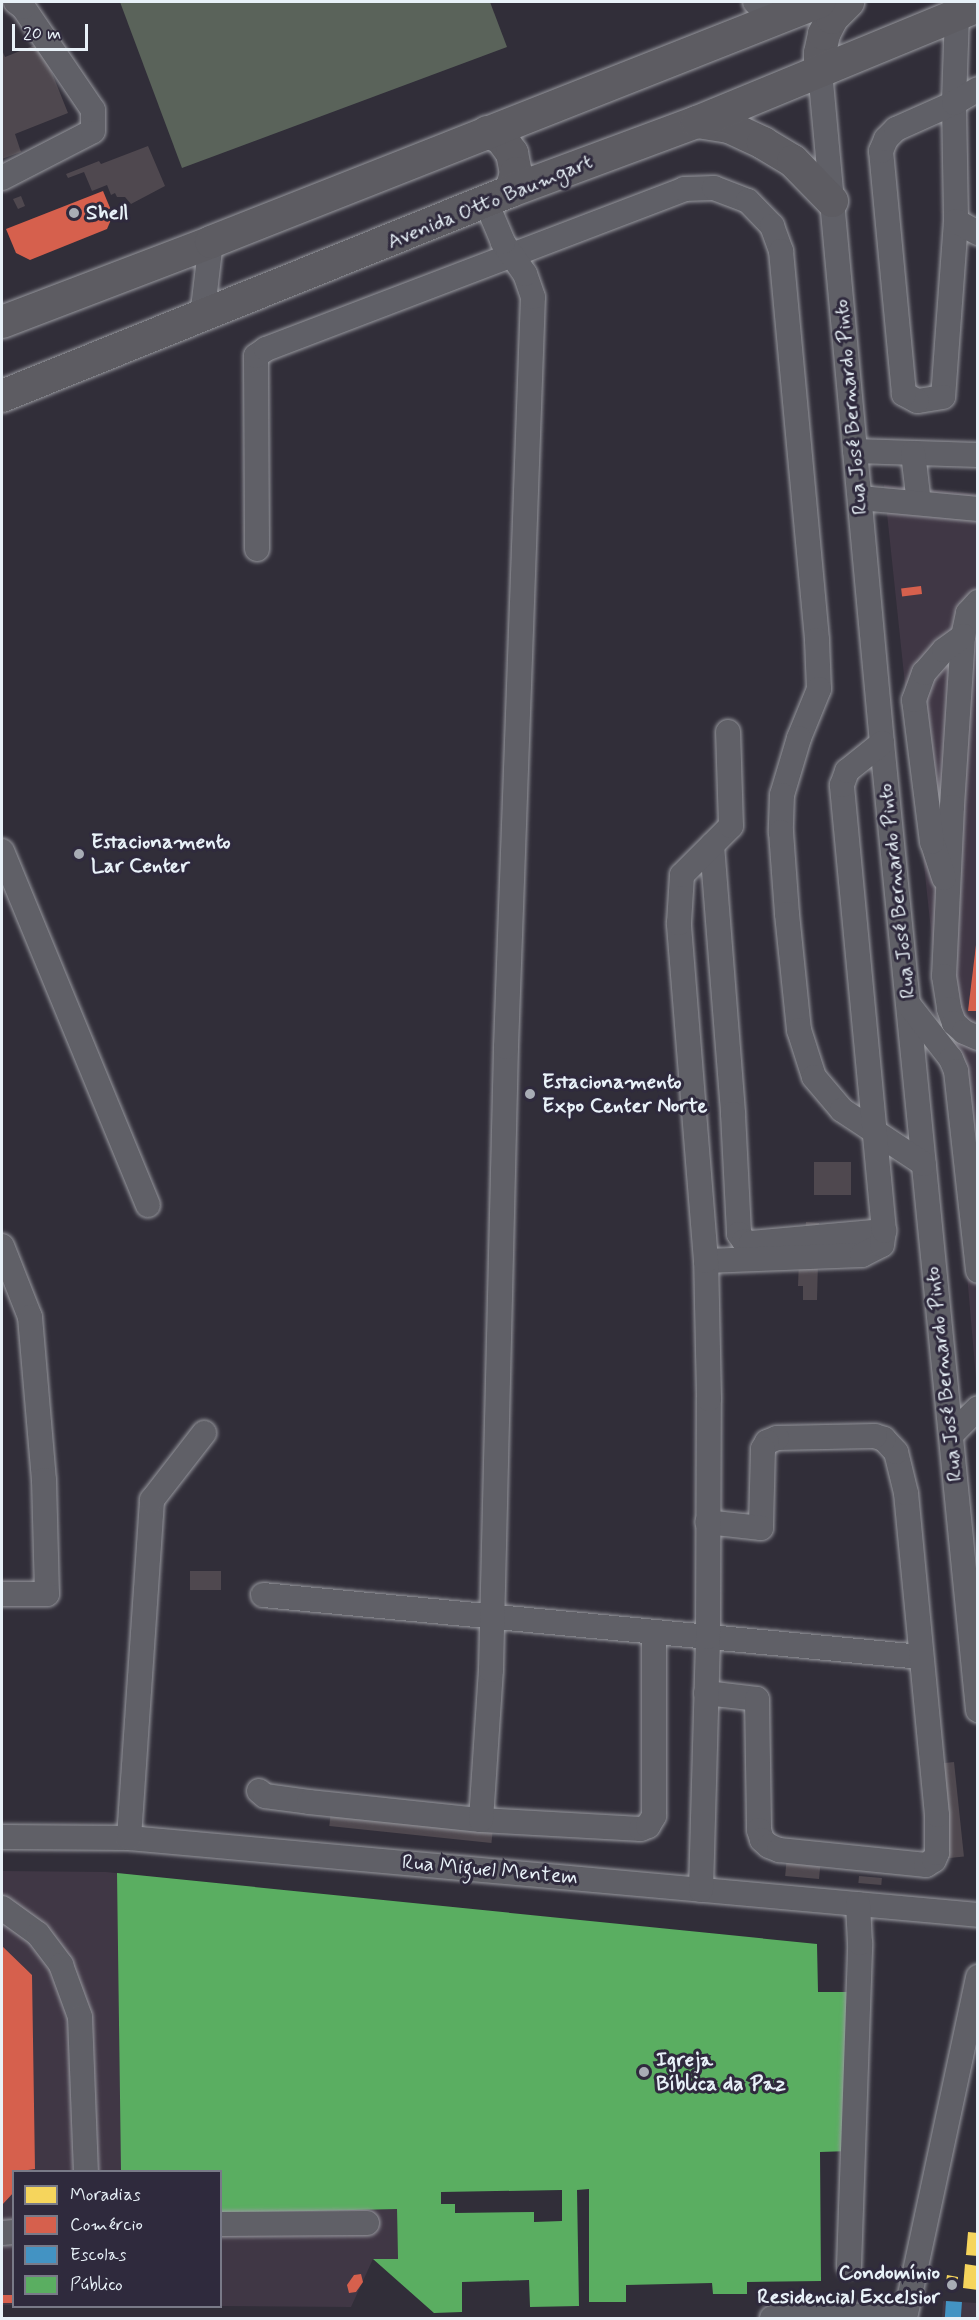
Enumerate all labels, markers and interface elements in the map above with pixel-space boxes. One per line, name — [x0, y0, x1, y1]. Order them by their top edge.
scale bar — [15, 12, 92, 50]
text: 20 m — [23, 22, 61, 46]
street label: Avenida Otto Baumgart — [384, 150, 596, 254]
place label: Shell — [86, 200, 128, 226]
marker: Shell — [67, 206, 81, 220]
street label: Rua José Bernardo Pinto — [829, 297, 873, 517]
street label: Rua José Bernardo Pinto — [873, 781, 921, 1001]
place label: Estacionamento Lar Center — [91, 829, 231, 879]
marker: Estacionamento Lar Center — [72, 847, 86, 861]
place label: Estacionamento Expo Center Norte — [542, 1069, 711, 1119]
marker: Estacionamento Expo Center Norte — [523, 1087, 537, 1101]
street label: Rua José Bernardo Pinto — [920, 1264, 968, 1484]
street label: Rua Miguel Mentem — [402, 1850, 578, 1890]
place label: Igreja Bíblica da Paz — [656, 2047, 782, 2097]
marker: Igreja Bíblica da Paz — [637, 2065, 651, 2079]
legend — [12, 2170, 222, 2308]
text: Moradias — [70, 2183, 141, 2207]
text: Comércio — [70, 2213, 143, 2237]
text: Escolas — [70, 2243, 126, 2267]
place label: Condomínio Residencial Excelsior — [757, 2260, 940, 2310]
text: Público — [70, 2273, 123, 2297]
marker: Condomínio Residencial Excelsior — [945, 2278, 959, 2292]

